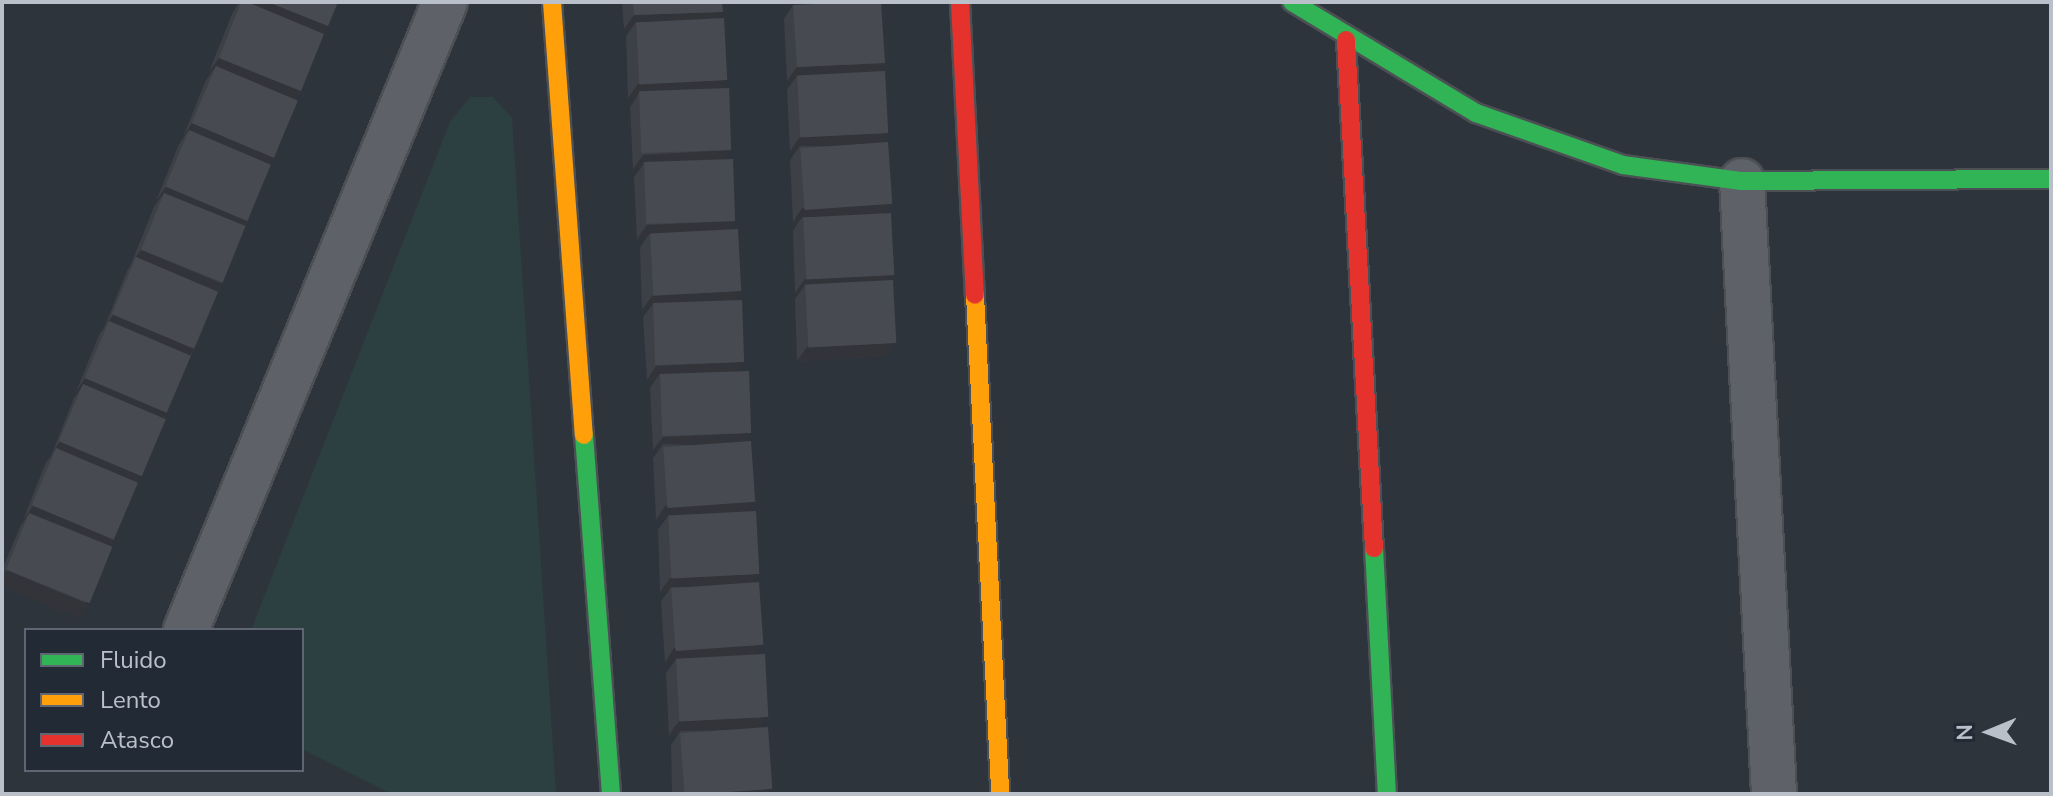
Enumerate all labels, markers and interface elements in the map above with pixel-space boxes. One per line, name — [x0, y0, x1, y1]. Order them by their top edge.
legend — [24, 628, 304, 772]
text: Fluido — [100, 644, 167, 676]
text: Lento — [100, 684, 161, 716]
north arrow — [1949, 692, 2029, 772]
text: Atasco — [100, 724, 174, 756]
text: N — [1950, 724, 1980, 741]

